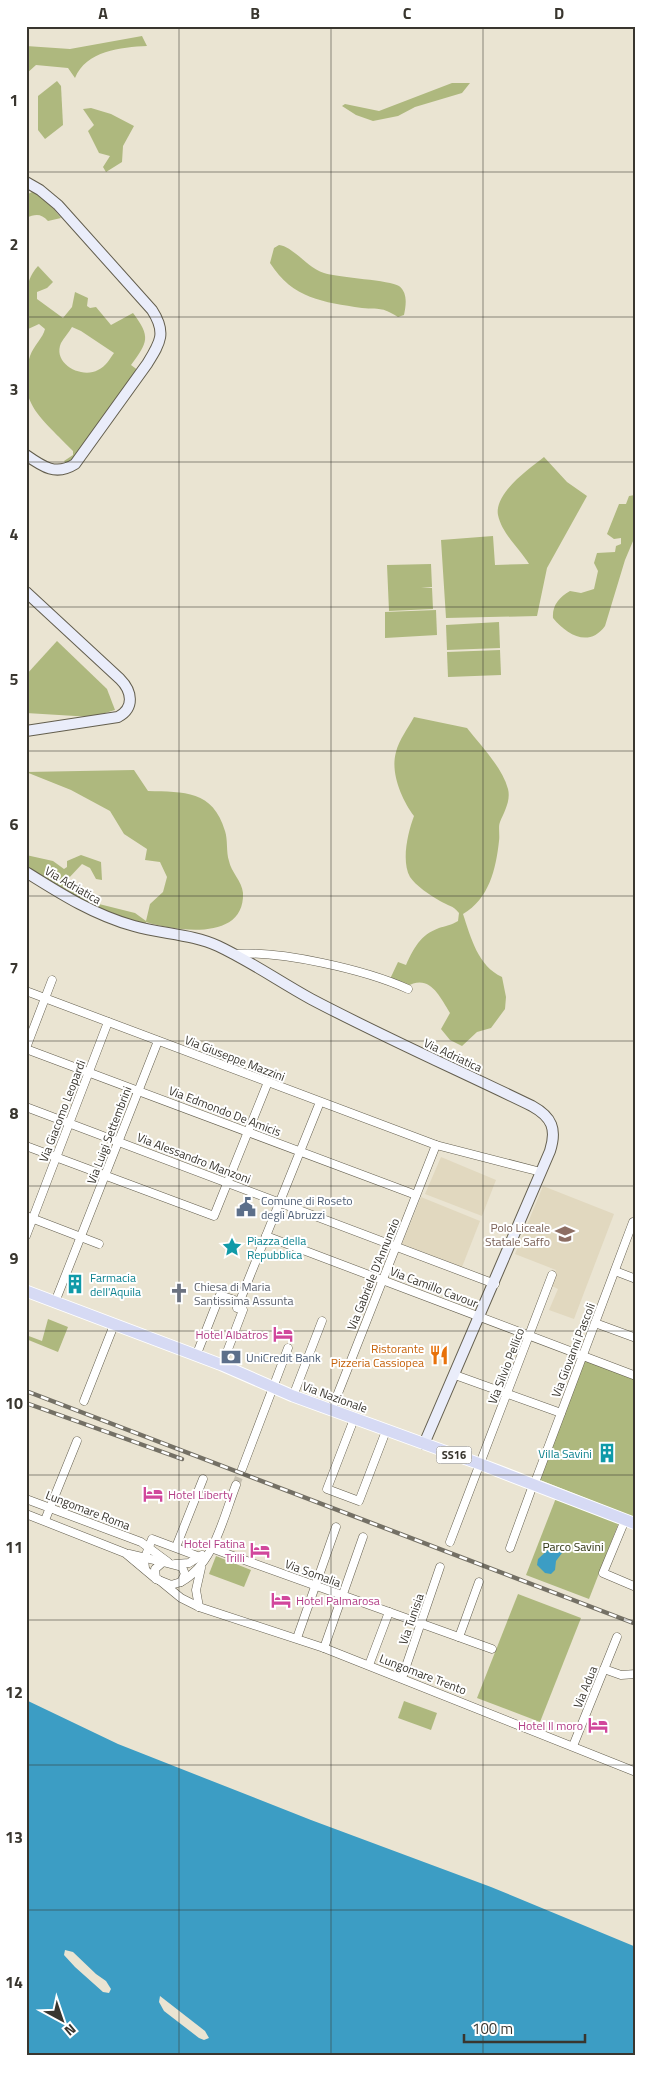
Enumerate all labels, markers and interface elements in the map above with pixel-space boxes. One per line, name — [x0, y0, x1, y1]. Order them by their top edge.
text: A — [98, 1, 108, 25]
text: B — [250, 1, 260, 25]
text: C — [403, 1, 412, 25]
text: D — [554, 1, 564, 25]
text: 1 — [10, 88, 18, 112]
text: 2 — [10, 232, 18, 256]
text: 3 — [10, 377, 18, 401]
text: 4 — [10, 522, 19, 546]
text: 5 — [10, 667, 19, 691]
text: 6 — [10, 812, 19, 836]
street label: Via Adriatica — [41, 861, 105, 909]
text: 7 — [10, 956, 18, 980]
street label: Via Giuseppe Mazzini — [182, 1030, 288, 1086]
street label: Via Adriatica — [421, 1033, 485, 1077]
street label: Via Giacomo Leopardi — [34, 1057, 90, 1165]
street label: Via Edmondo De Amicis — [166, 1081, 284, 1141]
street label: Via Luigi Settembrini — [82, 1083, 136, 1187]
text: 8 — [10, 1101, 19, 1125]
street label: Via Alessandro Manzoni — [134, 1128, 254, 1188]
place label: Comune di Roseto degli Abruzzi — [261, 1191, 353, 1224]
public building icon: Comune di Roseto degli Abruzzi — [235, 1196, 257, 1218]
street label: Via Gabriele D'Annunzio — [342, 1215, 404, 1333]
place label: Polo Liceale Statale Saffo — [485, 1218, 550, 1251]
school or university icon: Polo Liceale Statale Saffo — [554, 1223, 576, 1245]
place label: Piazza della Repubblica — [247, 1231, 306, 1264]
place icon: Piazza della Repubblica — [221, 1236, 243, 1258]
text: 9 — [10, 1246, 19, 1270]
street label: Via Camillo Cavour — [387, 1261, 481, 1313]
place label: Farmacia dell'Aquila — [90, 1268, 141, 1301]
building icon: Farmacia dell'Aquila — [64, 1273, 86, 1295]
place label: Chiesa di Maria Santissima Assunta — [194, 1277, 294, 1310]
church icon: Chiesa di Maria Santissima Assunta — [168, 1282, 190, 1304]
street label: Via Giovanni Pascoli — [546, 1300, 600, 1400]
hotel icon: Hotel Albatros — [272, 1323, 294, 1345]
place label: Hotel Albatros — [196, 1325, 268, 1344]
street label: Via Silvio Pellico — [483, 1325, 529, 1407]
place label: Ristorante Pizzeria Cassiopea — [331, 1339, 424, 1372]
restaurant icon: Ristorante Pizzeria Cassiopea — [428, 1344, 450, 1366]
bank icon: UniCredit Bank — [220, 1346, 242, 1368]
place label: UniCredit Bank — [246, 1348, 321, 1367]
street label: Via Nazionale — [300, 1376, 370, 1418]
text: 10 — [5, 1391, 23, 1415]
building icon: Villa Savini — [596, 1442, 618, 1464]
place label: Villa Savini — [538, 1444, 592, 1463]
road number: SS16 — [436, 1446, 472, 1464]
hotel icon: Hotel Liberty — [142, 1483, 164, 1505]
street label: Lungomare Roma — [43, 1485, 133, 1535]
place label: Hotel Liberty — [168, 1485, 233, 1504]
place label: Hotel Fatina Trilli — [184, 1534, 245, 1567]
text: 11 — [5, 1535, 23, 1559]
park label: Parco Savini — [542, 1537, 604, 1556]
hotel icon: Hotel Fatina Trilli — [249, 1539, 271, 1561]
street label: Via Somalia — [282, 1554, 344, 1592]
hotel icon: Hotel Palmarosa — [270, 1589, 292, 1611]
place label: Hotel Palmarosa — [296, 1591, 380, 1610]
street label: Via Tunisia — [393, 1591, 429, 1647]
street label: Lungomare Trento — [377, 1649, 469, 1699]
street label: Via Adua — [568, 1663, 602, 1711]
text: 12 — [5, 1680, 23, 1704]
hotel icon: Hotel Il moro — [587, 1714, 609, 1736]
place label: Hotel Il moro — [518, 1716, 583, 1735]
text: 13 — [5, 1825, 23, 1849]
text: 14 — [5, 1970, 23, 1994]
north arrow — [38, 1994, 88, 2044]
scale bar — [464, 2012, 586, 2044]
text: 100 m — [472, 2017, 513, 2040]
text: N — [60, 2019, 81, 2042]

